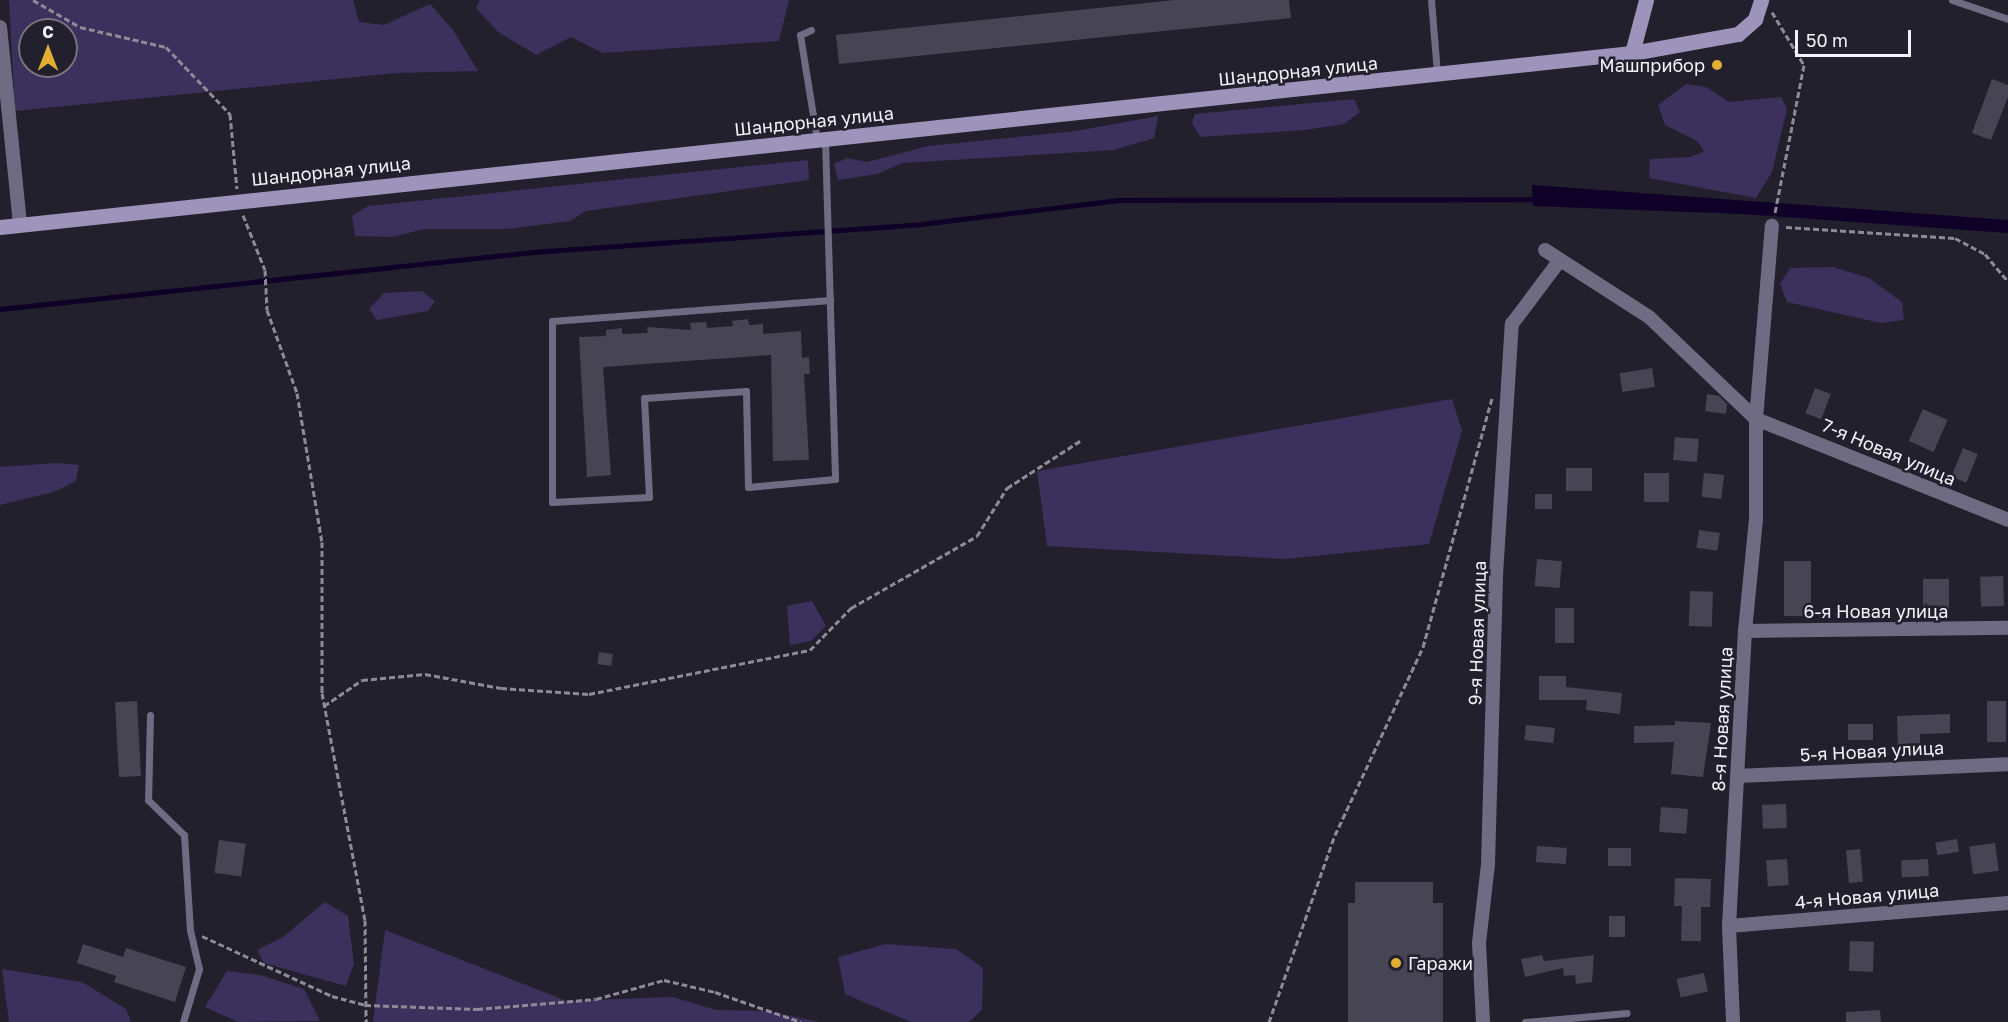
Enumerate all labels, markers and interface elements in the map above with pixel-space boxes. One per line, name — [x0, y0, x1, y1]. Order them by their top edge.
north arrow — [18, 18, 78, 78]
scale bar — [1798, 18, 1914, 56]
text: С — [42, 22, 54, 42]
text: 50 m — [1806, 29, 1848, 51]
street label: Шандорная улица — [1217, 52, 1379, 90]
place label: Машприбор — [1599, 54, 1705, 76]
marker: Машприбор — [1710, 58, 1724, 72]
street label: Шандорная улица — [733, 102, 895, 140]
street label: Шандорная улица — [250, 152, 412, 190]
street label: 7-я Новая улица — [1819, 414, 1959, 490]
street label: 9-я Новая улица — [1464, 560, 1490, 706]
street label: 6-я Новая улица — [1804, 600, 1948, 622]
street label: 8-я Новая улица — [1707, 646, 1737, 792]
street label: 5-я Новая улица — [1799, 736, 1945, 766]
street label: 4-я Новая улица — [1794, 879, 1940, 913]
place label: Гаражи — [1408, 952, 1473, 974]
marker: Гаражи — [1389, 956, 1403, 970]

